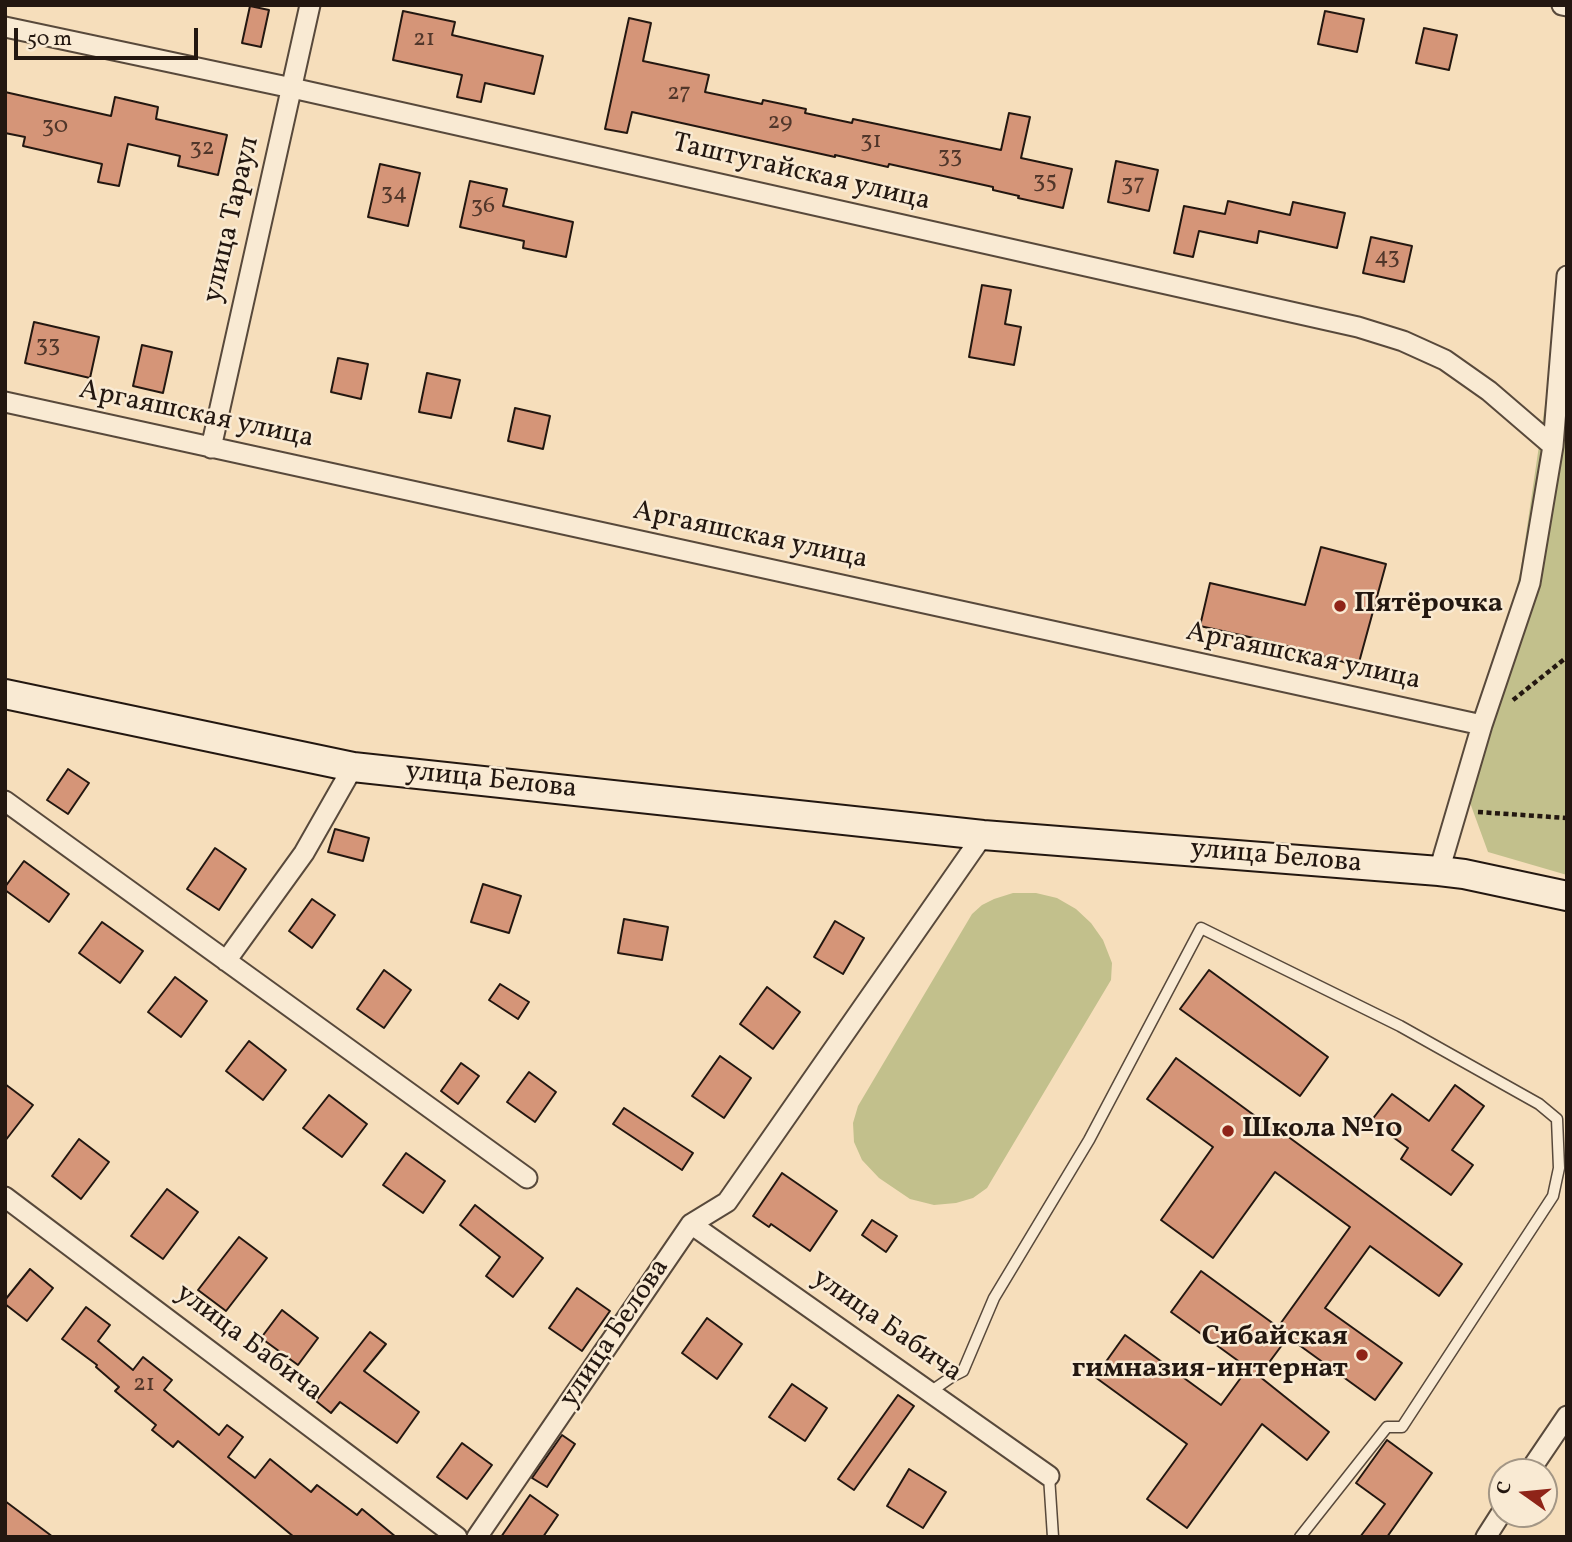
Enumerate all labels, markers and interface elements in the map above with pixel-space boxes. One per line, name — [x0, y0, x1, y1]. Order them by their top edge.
scale bar — [18, 14, 201, 58]
text: 50 m — [27, 25, 72, 54]
house number: 21 — [413, 27, 435, 55]
house number: 27 — [667, 81, 691, 109]
house number: 29 — [767, 110, 793, 138]
house number: 30 — [42, 114, 68, 142]
street label: Таштугайская улица — [669, 128, 933, 220]
house number: 31 — [860, 129, 882, 157]
street label: улица Тараул — [198, 134, 268, 306]
house number: 32 — [189, 136, 215, 164]
house number: 33 — [938, 144, 962, 172]
house number: 35 — [1033, 169, 1057, 197]
house number: 37 — [1121, 172, 1145, 200]
house number: 34 — [381, 181, 407, 209]
house number: 36 — [471, 194, 495, 222]
house number: 43 — [1374, 245, 1400, 273]
house number: 33 — [36, 333, 60, 361]
street label: Аргаяшская улица — [75, 375, 317, 457]
street label: Аргаяшская улица — [629, 496, 871, 578]
place label: Пятёрочка — [1354, 589, 1503, 623]
marker: Пятёрочка — [1332, 598, 1348, 614]
street label: Аргаяшская улица — [1182, 617, 1424, 699]
street label: улица Белова — [404, 756, 578, 808]
street label: улица Белова — [1189, 834, 1363, 882]
place label: Школа №10 — [1242, 1114, 1403, 1148]
marker: Школа №10 — [1220, 1123, 1236, 1139]
street label: улица Белова — [554, 1253, 678, 1415]
street label: улица Бабича — [804, 1263, 968, 1391]
street label: улица Бабича — [168, 1278, 328, 1410]
place label: Сибайская гимназия-интернат — [1072, 1322, 1348, 1388]
marker: Сибайская гимназия-интернат — [1354, 1347, 1370, 1363]
house number: 21 — [133, 1372, 155, 1400]
north arrow — [1488, 1458, 1558, 1528]
text: С — [1491, 1479, 1519, 1497]

